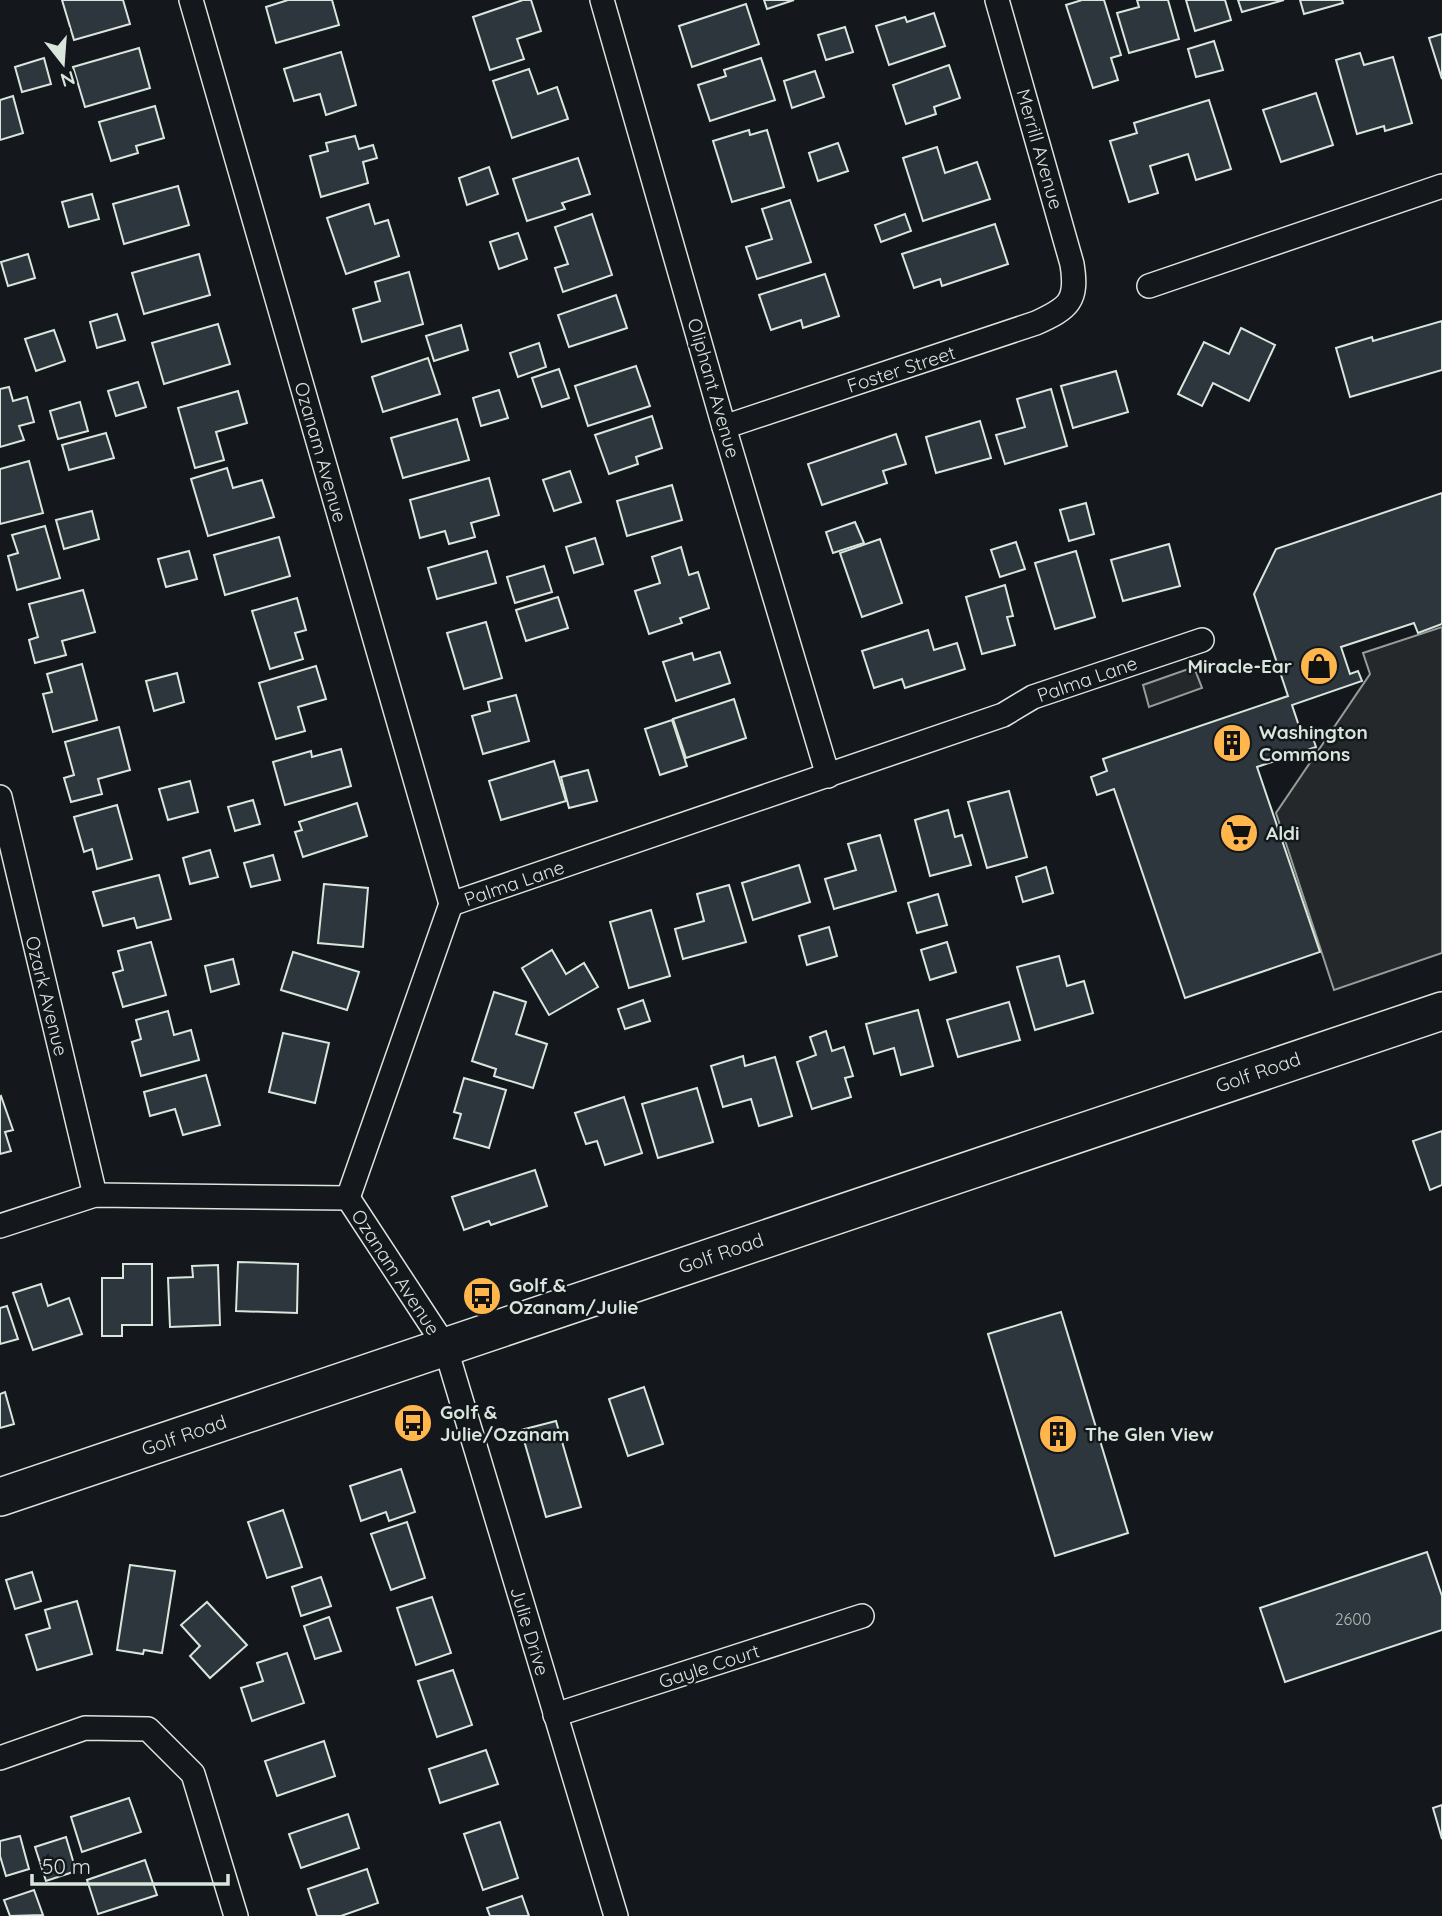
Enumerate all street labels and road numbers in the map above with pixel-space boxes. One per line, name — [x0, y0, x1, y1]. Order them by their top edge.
street label: Merrill Avenue — [1011, 86, 1069, 212]
street label: Oliphant Avenue — [683, 315, 745, 461]
street label: Foster Street — [844, 340, 958, 398]
street label: Ozanam Avenue — [289, 379, 353, 525]
street label: Palma Lane — [1034, 651, 1140, 707]
street label: Palma Lane — [461, 855, 567, 911]
street label: Ozark Avenue — [21, 934, 73, 1058]
street label: Golf Road — [1212, 1046, 1304, 1098]
street label: Ozanam Avenue — [346, 1205, 446, 1339]
street label: Golf Road — [675, 1227, 767, 1279]
street label: Golf Road — [138, 1409, 230, 1461]
street label: Julie Drive — [505, 1584, 555, 1678]
street label: Gayle Court — [656, 1638, 762, 1694]

